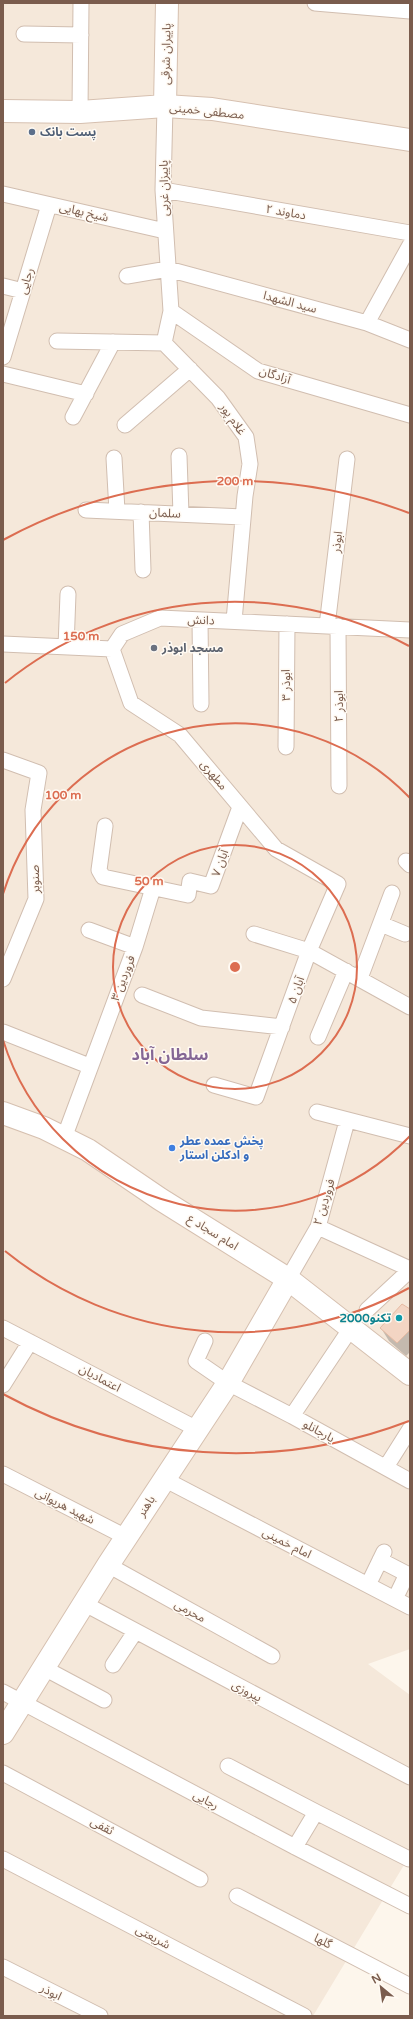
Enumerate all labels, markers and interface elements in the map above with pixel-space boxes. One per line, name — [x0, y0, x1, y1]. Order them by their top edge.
street label: پاییران شرقی — [158, 23, 175, 85]
street label: مصطفی خمینی — [169, 100, 245, 122]
place label: پست بانک — [40, 125, 96, 141]
marker: پست بانک — [27, 127, 37, 137]
street label: پاییزان غربی — [157, 160, 173, 216]
street label: شیخ بهایی — [58, 200, 110, 226]
street label: دماوند ۲ — [265, 202, 307, 222]
street label: رجایی — [15, 266, 37, 296]
street label: سید الشهدا — [262, 288, 318, 316]
street label: آزادگان — [258, 363, 293, 387]
street label: غلام پور — [215, 399, 249, 439]
text: 200 m — [217, 474, 253, 488]
street label: سلمان — [149, 505, 181, 521]
street label: ابوذر — [329, 530, 345, 555]
street label: دانش — [187, 613, 215, 627]
text: 150 m — [63, 629, 99, 643]
place label: مسجد ابوذر — [161, 641, 224, 655]
marker: مسجد ابوذر — [149, 643, 159, 653]
street label: ابوذر ۳ — [279, 669, 293, 701]
street label: ابوذر ۲ — [332, 690, 346, 722]
street label: مطهری — [197, 757, 231, 793]
text: 100 m — [45, 788, 81, 802]
street label: آبان ۷ — [209, 847, 232, 878]
street label: صنوبر — [27, 864, 43, 895]
text: 50 m — [134, 874, 164, 888]
street label: فروردین ۳ — [108, 953, 138, 1003]
centre of rings — [228, 960, 242, 974]
street label: آبان ۵ — [285, 974, 308, 1005]
district label: سلطان آباد — [132, 1045, 208, 1065]
place label: پخش عمده عطر و ادکلن استار — [179, 1134, 264, 1162]
marker: پخش عمده عطر و ادکلن استار — [167, 1143, 177, 1153]
street label: فروردین ۲ — [310, 1177, 338, 1227]
street label: امام سجاد ع — [184, 1211, 241, 1255]
place label: تکنو2000 — [340, 1311, 392, 1325]
marker: تکنو2000 — [394, 1313, 404, 1323]
street label: اعتمادیان — [77, 1361, 123, 1395]
street label: یارجانلو — [301, 1417, 337, 1445]
street label: شهید هریوانی — [33, 1485, 97, 1527]
street label: باهنر — [133, 1493, 158, 1520]
street label: امام خمینی — [259, 1525, 314, 1563]
street label: محرمی — [172, 1597, 208, 1625]
street label: پیروزی — [229, 1677, 264, 1706]
street label: رجایی — [191, 1788, 221, 1813]
street label: ثقفی — [88, 1814, 116, 1838]
street label: شریعتی — [133, 1922, 173, 1952]
street label: گلها — [312, 1931, 335, 1952]
north arrow — [361, 1967, 401, 2007]
text: N — [369, 1971, 383, 1987]
street label: ابوذر — [37, 1980, 64, 2003]

